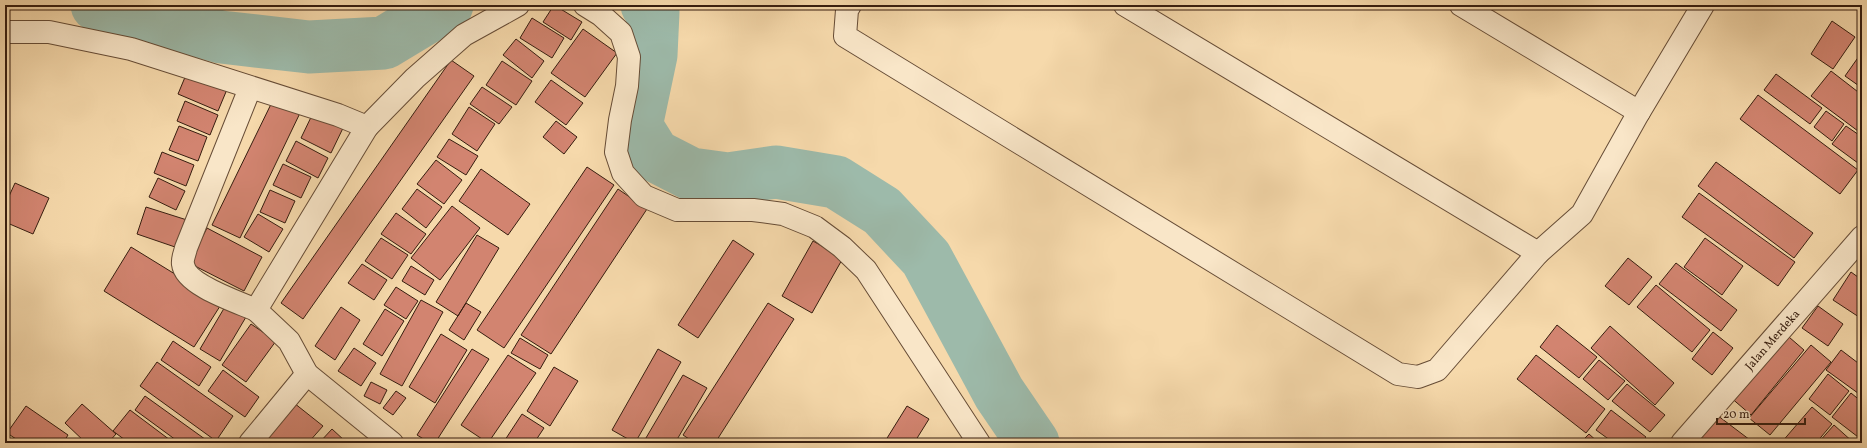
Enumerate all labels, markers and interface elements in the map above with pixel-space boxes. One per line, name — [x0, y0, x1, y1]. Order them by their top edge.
street label: Jalan Merdeka — [1742, 307, 1804, 374]
scale bar — [1717, 400, 1805, 426]
text: 20 m — [1723, 407, 1750, 423]

